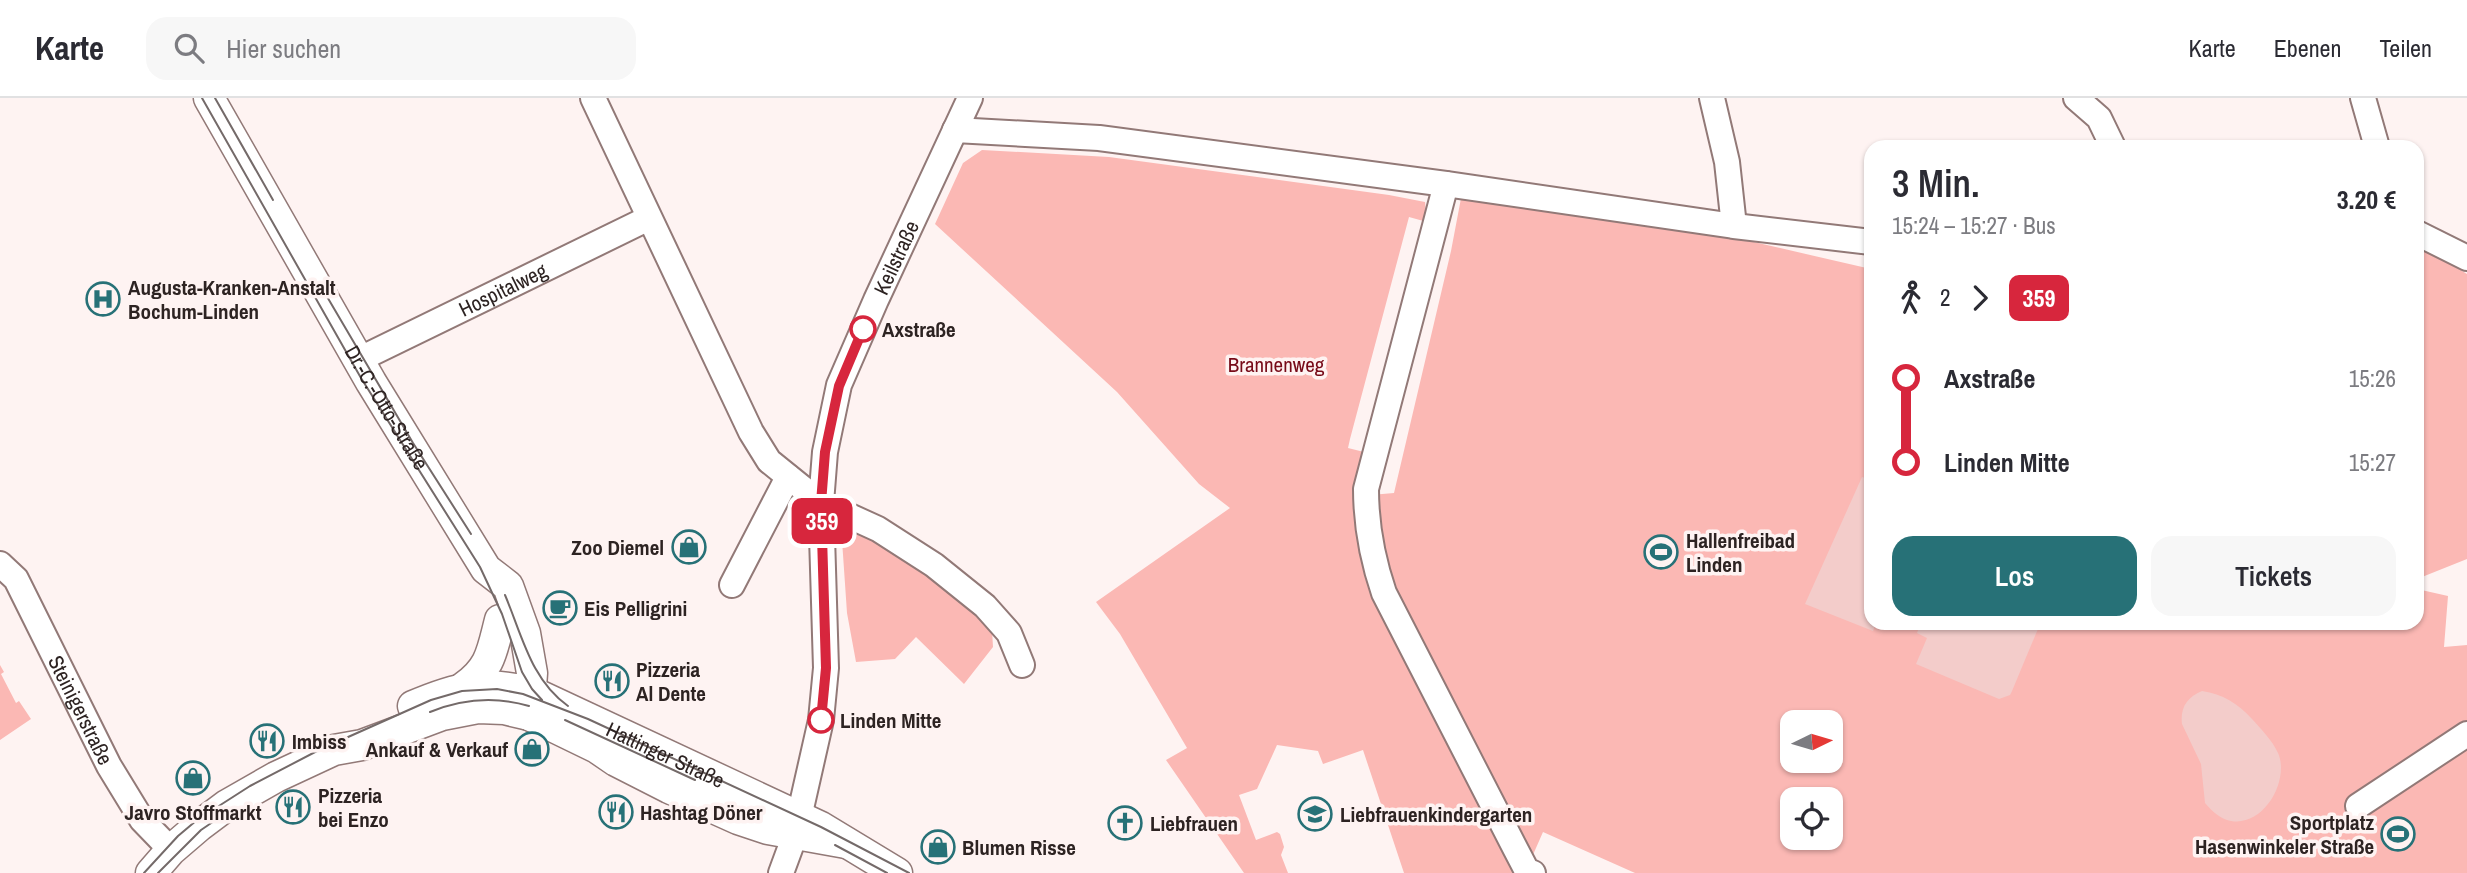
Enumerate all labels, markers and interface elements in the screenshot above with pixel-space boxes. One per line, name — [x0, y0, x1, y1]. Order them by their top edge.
search box — [146, 17, 636, 80]
text: Karte — [35, 26, 104, 70]
icon: search — [170, 29, 208, 67]
text: Hier suchen — [226, 31, 341, 66]
text: Karte — [2189, 32, 2236, 64]
text: Ebenen — [2274, 32, 2341, 64]
text: Teilen — [2379, 32, 2432, 64]
text: 3 Min. — [1892, 158, 1980, 209]
text: 3.20 € — [2337, 182, 2396, 217]
text: 15:24 – 15:27 · Bus — [1892, 210, 2056, 241]
street label: Keilstraße — [866, 216, 926, 299]
street label: Hospitalweg — [454, 255, 552, 323]
place label: Augusta-Kranken-Anstalt Bochum-Linden — [128, 273, 336, 326]
icon: walk — [1892, 279, 1930, 317]
icon: forward — [1961, 279, 1999, 317]
hospital icon: Augusta-Kranken-Anstalt Bochum-Linden — [84, 280, 122, 318]
text: 2 — [1940, 282, 1951, 313]
text: 359 — [2023, 282, 2055, 314]
place label: Axstraße — [882, 315, 956, 344]
marker: Axstraße — [850, 316, 876, 342]
street label: Dr.-C.-Otto-Straße — [338, 340, 436, 475]
park label: Brannenweg — [1228, 350, 1325, 379]
text: Axstraße — [1944, 361, 2035, 396]
text: 15:26 — [2349, 363, 2396, 394]
text: Linden Mitte — [1944, 445, 2070, 480]
text: 15:27 — [2349, 447, 2396, 478]
line badge: 359 — [782, 498, 862, 544]
text: 359 — [806, 505, 838, 537]
place label: Hallenfreibad Linden — [1686, 526, 1795, 579]
shop icon: Zoo Diemel — [670, 528, 708, 566]
place label: Zoo Diemel — [571, 533, 664, 562]
sports icon: Hallenfreibad Linden — [1642, 533, 1680, 571]
button: Los — [1892, 536, 2137, 616]
button: Tickets — [2151, 536, 2396, 616]
cafe icon: Eis Pelligrini — [541, 589, 579, 627]
place label: Eis Pelligrini — [584, 594, 687, 623]
street label: Steinigerstraße — [42, 650, 120, 769]
place label: Pizzeria Al Dente — [636, 655, 706, 708]
restaurant icon: Pizzeria Al Dente — [593, 662, 631, 700]
place label: Linden Mitte — [840, 706, 941, 735]
marker: Linden Mitte — [808, 707, 834, 733]
north arrow — [1780, 710, 1843, 774]
map controls — [1780, 710, 1843, 850]
street label: Hattinger Straße — [602, 714, 730, 795]
restaurant icon: Imbiss — [248, 722, 286, 760]
place label: Imbiss — [292, 727, 347, 756]
shop icon: Ankauf & Verkauf — [513, 730, 551, 768]
place label: Ankauf & Verkauf — [366, 735, 508, 764]
shop icon: Javro Stoffmarkt — [174, 759, 212, 797]
place label: Pizzeria bei Enzo — [318, 781, 389, 834]
button: locate — [1780, 787, 1843, 850]
restaurant icon: Pizzeria bei Enzo — [274, 788, 312, 826]
restaurant icon: Hashtag Döner — [597, 793, 635, 831]
school or university icon: Liebfrauenkindergarten — [1296, 795, 1334, 833]
place label: Javro Stoffmarkt — [125, 798, 262, 827]
place label: Hashtag Döner — [640, 798, 763, 827]
place label: Liebfrauenkindergarten — [1340, 800, 1532, 829]
church icon: Liebfrauen — [1106, 804, 1144, 842]
place label: Sportplatz Hasenwinkeler Straße — [2195, 808, 2374, 861]
place label: Liebfrauen — [1150, 809, 1238, 838]
sports icon: Sportplatz Hasenwinkeler Straße — [2379, 815, 2417, 853]
shop icon: Blumen Risse — [919, 828, 957, 866]
place label: Blumen Risse — [962, 833, 1076, 862]

